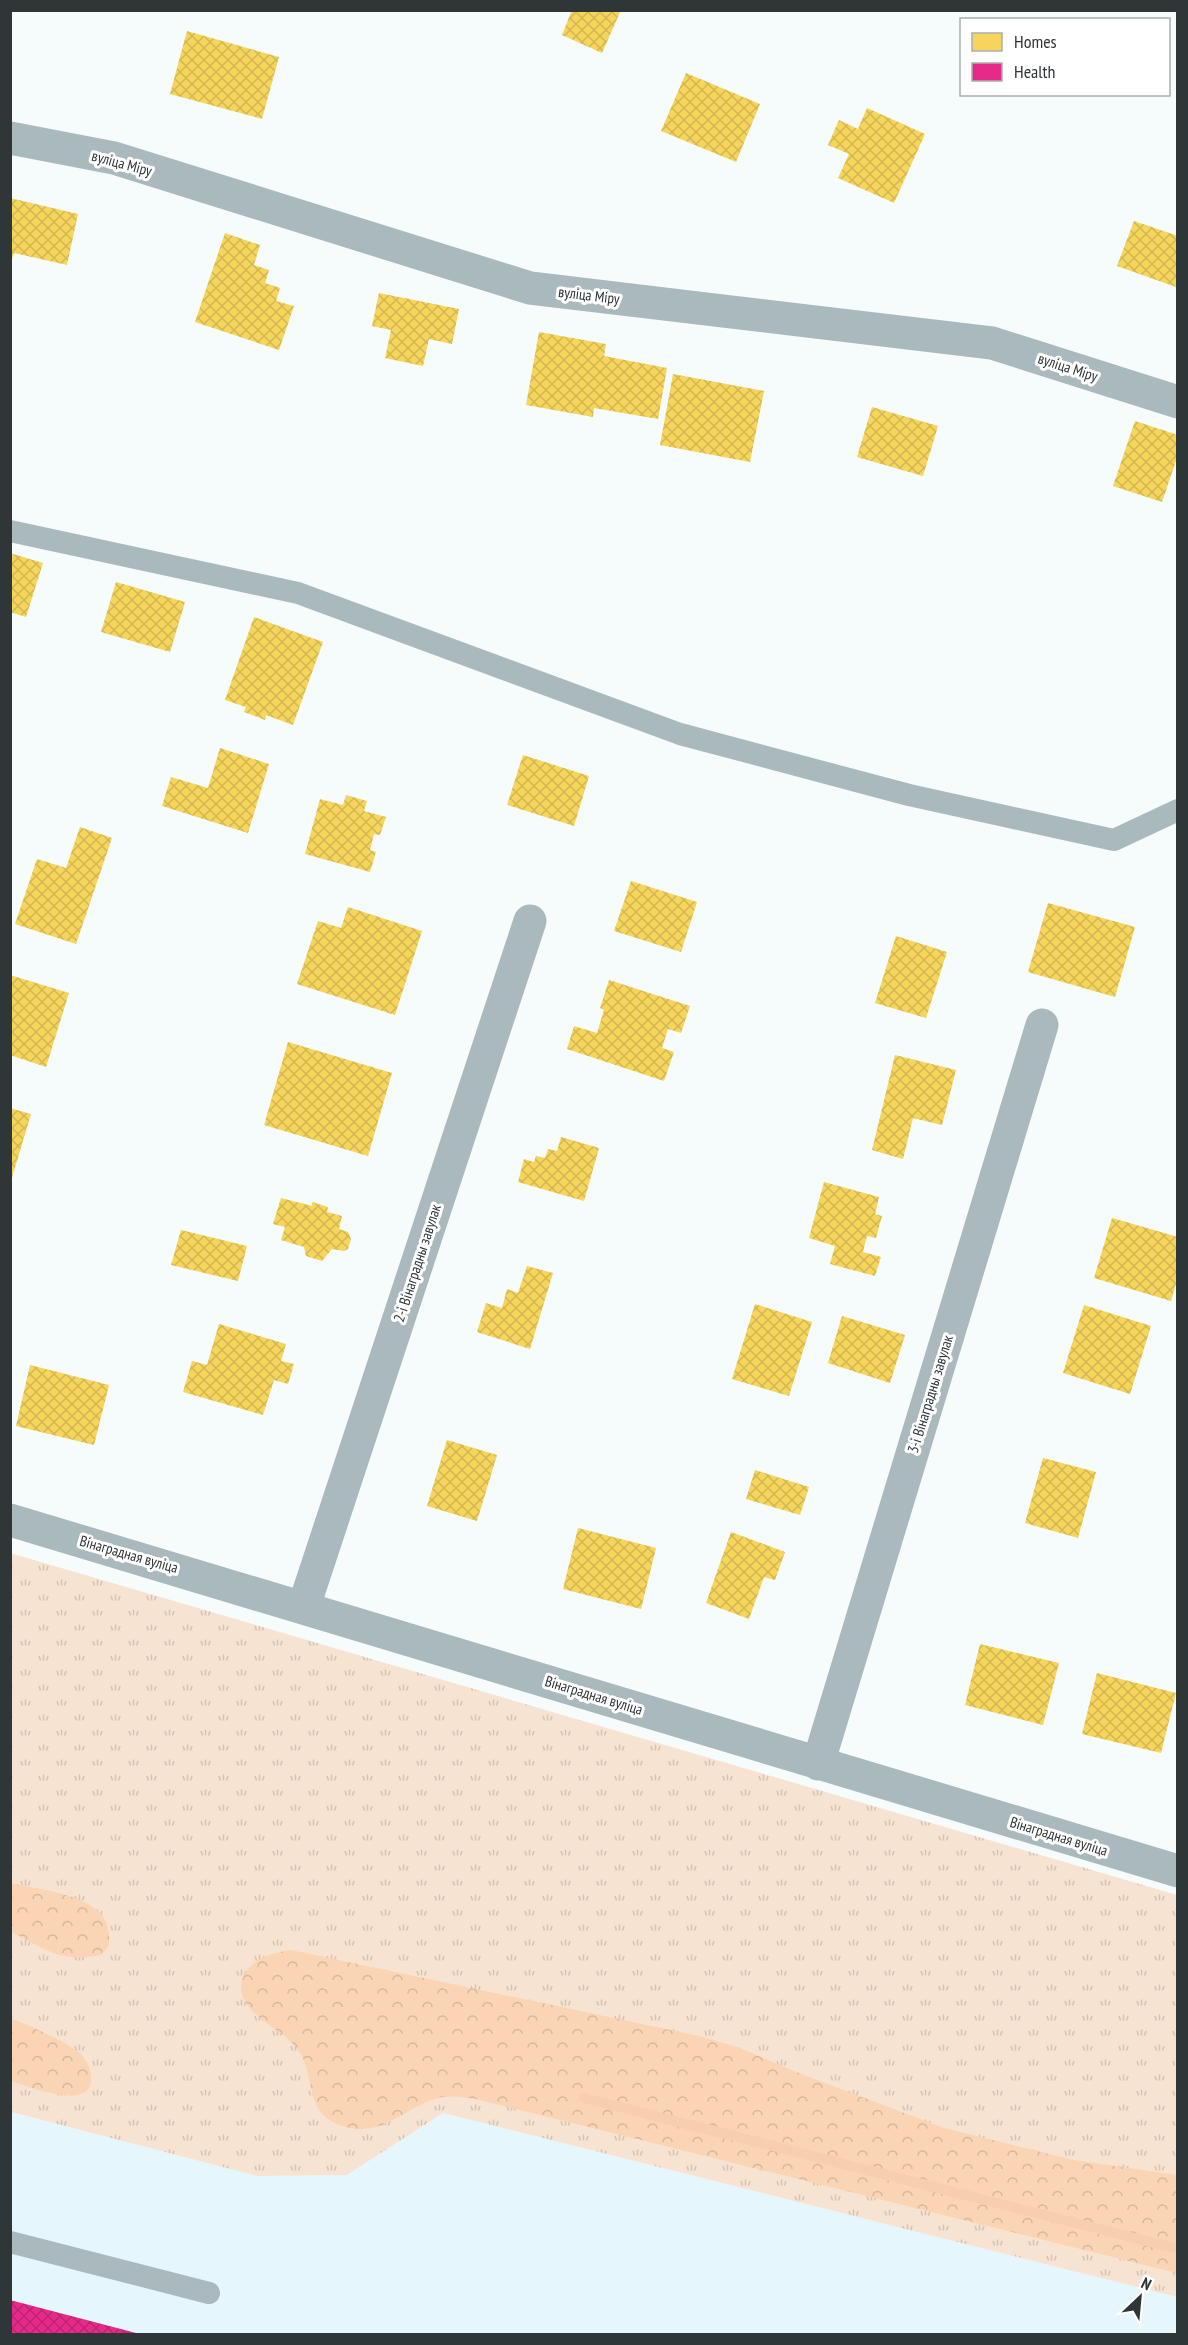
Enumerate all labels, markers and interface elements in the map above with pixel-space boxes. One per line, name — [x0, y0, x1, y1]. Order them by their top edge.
legend — [960, 18, 1170, 96]
text: Homes — [1014, 30, 1057, 53]
text: Health — [1014, 60, 1055, 83]
street label: вуліца Міру — [90, 146, 154, 180]
street label: вуліца Міру — [557, 282, 621, 308]
street label: вуліца Міру — [1036, 348, 1101, 386]
street label: 2-і Вінаградны завулак — [389, 1202, 445, 1324]
street label: 3-і Вінаградны завулак — [903, 1333, 957, 1455]
street label: Вінаградная вуліца — [78, 1531, 180, 1577]
street label: Вінаградная вуліца — [543, 1671, 645, 1719]
street label: Вінаградная вуліца — [1008, 1812, 1110, 1860]
north arrow — [1110, 2267, 1170, 2327]
text: N — [1138, 2273, 1155, 2294]

